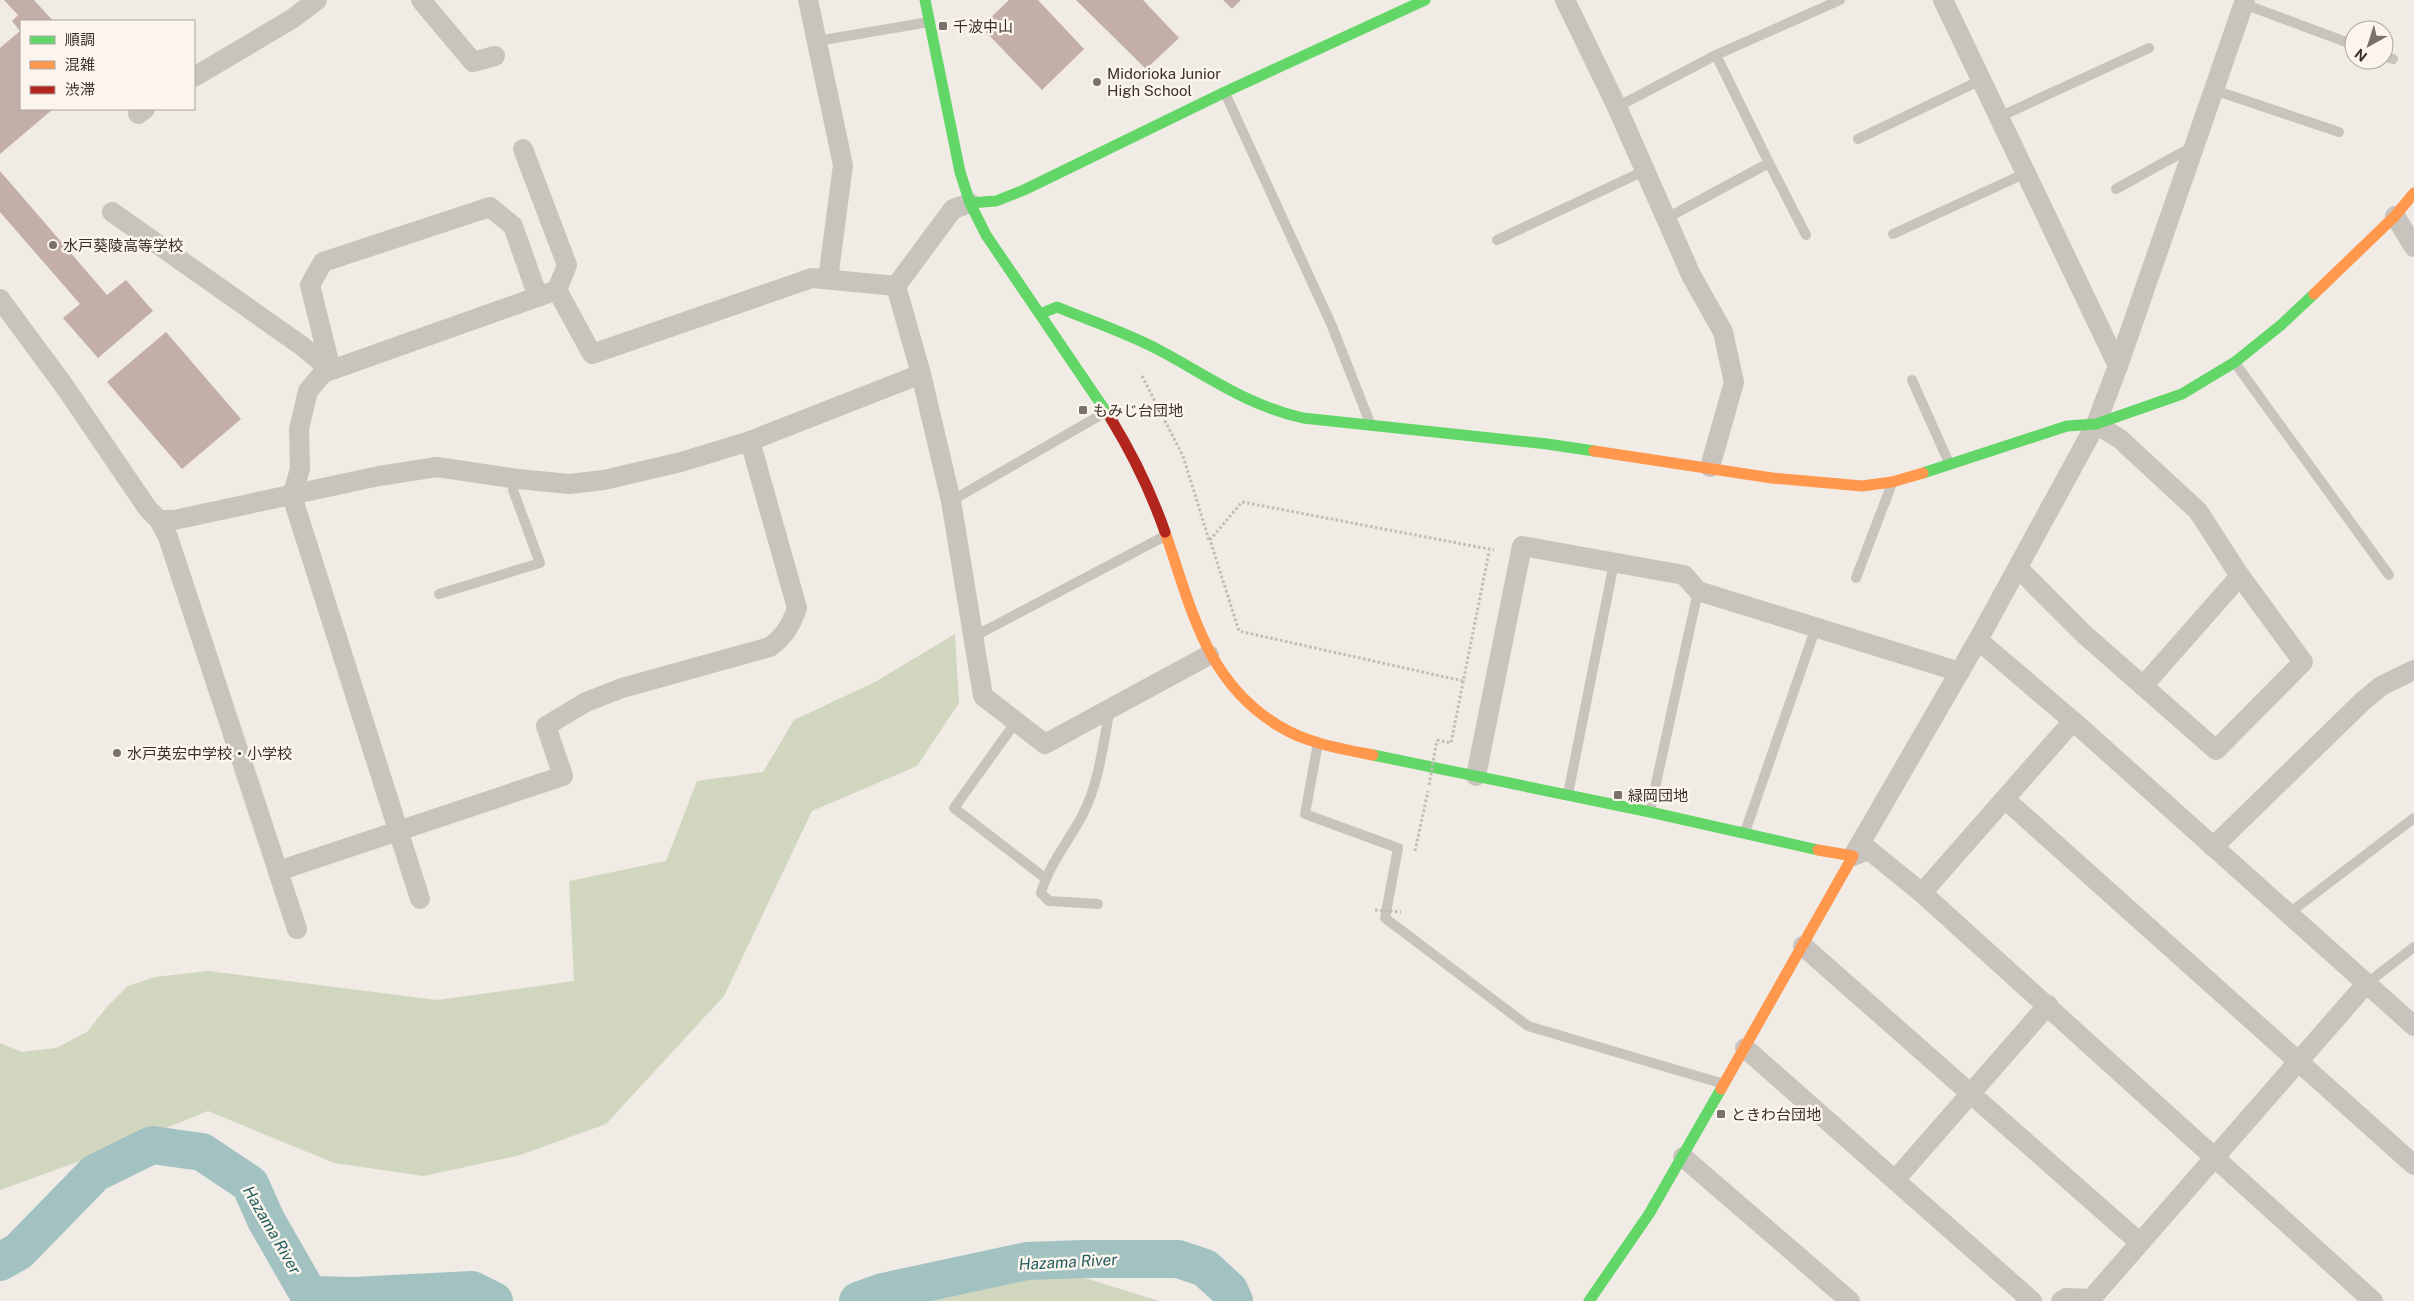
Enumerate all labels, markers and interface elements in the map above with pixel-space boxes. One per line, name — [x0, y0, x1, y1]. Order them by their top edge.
place label: 千波中山 — [953, 18, 1013, 35]
legend — [20, 20, 195, 110]
marker: 千波中山 — [937, 20, 949, 32]
north arrow — [2344, 20, 2394, 70]
text: 順調 — [65, 31, 95, 48]
text: N — [2352, 45, 2370, 65]
text: 混雑 — [65, 56, 95, 73]
place label: Midorioka Junior High School — [1107, 65, 1221, 99]
marker: Midorioka Junior High School — [1091, 76, 1103, 88]
text: 渋滞 — [65, 81, 95, 98]
place label: 水戸葵陵高等学校 — [63, 237, 183, 254]
marker: 水戸葵陵高等学校 — [47, 239, 59, 251]
place label: もみじ台団地 — [1093, 402, 1183, 419]
marker: もみじ台団地 — [1077, 404, 1089, 416]
place label: 水戸英宏中学校・小学校 — [127, 745, 292, 762]
marker: 水戸英宏中学校・小学校 — [111, 747, 123, 759]
place label: 緑岡団地 — [1628, 787, 1688, 804]
marker: 緑岡団地 — [1612, 789, 1624, 801]
place label: ときわ台団地 — [1731, 1106, 1821, 1123]
marker: ときわ台団地 — [1715, 1108, 1727, 1120]
water label: Hazama River — [239, 1183, 305, 1278]
water label: Hazama River — [1018, 1250, 1119, 1274]

